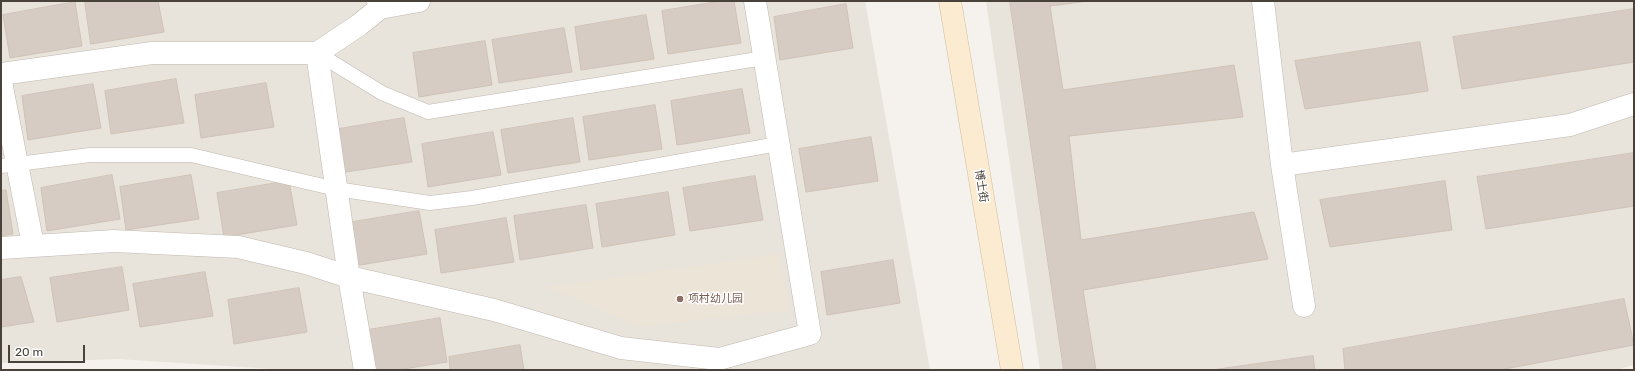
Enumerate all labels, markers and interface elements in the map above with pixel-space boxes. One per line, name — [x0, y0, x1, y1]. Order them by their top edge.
street label: 博士街 — [972, 169, 990, 203]
place label: 项村幼儿园 — [688, 292, 743, 306]
marker: 项村幼儿园 — [675, 294, 685, 304]
scale bar — [10, 337, 87, 363]
text: 20 m — [15, 345, 43, 359]

